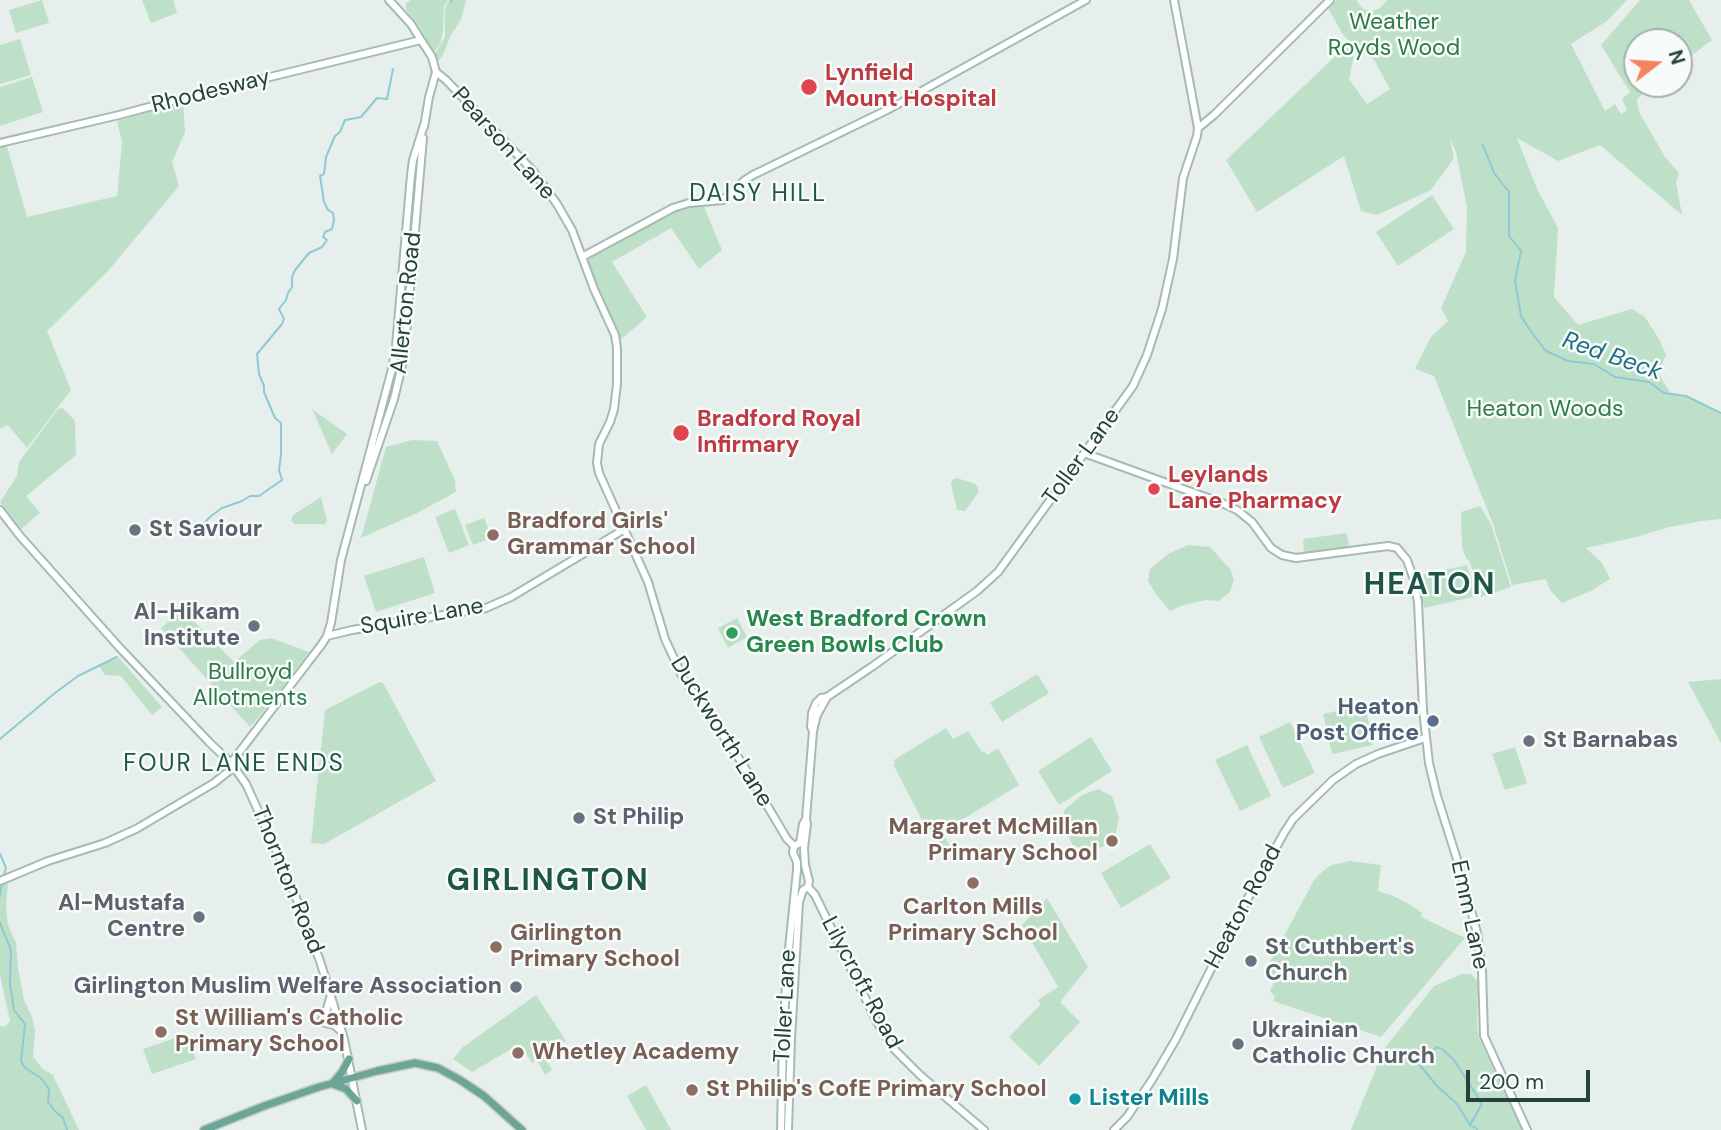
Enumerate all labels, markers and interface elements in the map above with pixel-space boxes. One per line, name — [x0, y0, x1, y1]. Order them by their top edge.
park label: Weather Royds Wood — [1328, 9, 1460, 63]
north arrow — [1623, 28, 1693, 98]
text: N — [1663, 47, 1691, 68]
place label: Lynfield Mount Hospital — [825, 60, 997, 114]
street label: Rhodesway — [149, 64, 273, 120]
marker: Lynfield Mount Hospital — [799, 77, 819, 97]
street label: Pearson Lane — [445, 82, 561, 206]
district label: DAISY HILL — [690, 181, 826, 209]
street label: Allerton Road — [386, 231, 428, 375]
water label: Red Beck — [1558, 327, 1666, 387]
park label: Heaton Woods — [1467, 396, 1623, 424]
street label: Toller Lane — [1038, 403, 1126, 511]
place label: Bradford Royal Infirmary — [697, 406, 861, 460]
marker: Bradford Royal Infirmary — [671, 423, 691, 443]
place label: Leylands Lane Pharmacy — [1168, 462, 1342, 516]
marker: Leylands Lane Pharmacy — [1146, 481, 1162, 497]
place label: Bradford Girls' Grammar School — [507, 508, 696, 562]
place label: St Saviour — [149, 516, 262, 544]
marker: St Saviour — [127, 522, 143, 538]
marker: Bradford Girls' Grammar School — [485, 527, 501, 543]
district label: HEATON — [1364, 568, 1496, 604]
street label: Squire Lane — [358, 593, 486, 641]
place label: Al-Hikam Institute — [134, 599, 240, 653]
place label: West Bradford Crown Green Bowls Club — [746, 606, 987, 660]
marker: Al-Hikam Institute — [246, 618, 262, 634]
marker: West Bradford Crown Green Bowls Club — [724, 625, 740, 641]
street label: Duckworth Lane — [664, 652, 778, 812]
park label: Bullroyd Allotments — [192, 659, 308, 713]
place label: Heaton Post Office — [1296, 694, 1419, 748]
marker: Heaton Post Office — [1425, 713, 1441, 729]
place label: St Barnabas — [1543, 727, 1678, 755]
marker: St Barnabas — [1521, 733, 1537, 749]
district label: FOUR LANE ENDS — [125, 751, 343, 779]
street label: Thornton Road — [245, 802, 329, 958]
place label: St Philip — [593, 804, 684, 832]
marker: St Philip — [571, 810, 587, 826]
place label: Margaret McMillan Primary School — [889, 814, 1098, 868]
marker: Margaret McMillan Primary School — [1104, 833, 1120, 849]
street label: Heaton Road — [1200, 840, 1288, 974]
street label: Emm Lane — [1444, 858, 1494, 972]
district label: GIRLINGTON — [448, 864, 648, 900]
marker: Carlton Mills Primary School — [965, 875, 981, 891]
place label: Al-Mustafa Centre — [58, 890, 185, 944]
place label: Carlton Mills Primary School — [888, 894, 1058, 948]
marker: Al-Mustafa Centre — [191, 909, 207, 925]
street label: Lilycroft Road — [815, 912, 907, 1054]
place label: Girlington Primary School — [510, 920, 680, 974]
place label: St Cuthbert's Church — [1265, 934, 1415, 988]
marker: Girlington Primary School — [488, 939, 504, 955]
street label: Toller Lane — [769, 949, 803, 1063]
marker: St Cuthbert's Church — [1243, 953, 1259, 969]
place label: Girlington Muslim Welfare Association — [73, 973, 502, 1001]
marker: Girlington Muslim Welfare Association — [508, 979, 524, 995]
place label: St William's Catholic Primary School — [175, 1005, 404, 1059]
place label: Ukrainian Catholic Church — [1252, 1017, 1435, 1071]
marker: St William's Catholic Primary School — [153, 1024, 169, 1040]
marker: Ukrainian Catholic Church — [1230, 1036, 1246, 1052]
place label: Whetley Academy — [532, 1039, 739, 1067]
marker: Whetley Academy — [510, 1045, 526, 1061]
scale bar — [1469, 1056, 1593, 1100]
text: 200 m — [1479, 1068, 1544, 1096]
place label: St Philip's CofE Primary School — [706, 1076, 1047, 1104]
marker: St Philip's CofE Primary School — [684, 1082, 700, 1098]
place label: Lister Mills — [1089, 1085, 1210, 1113]
marker: Lister Mills — [1067, 1091, 1083, 1107]

